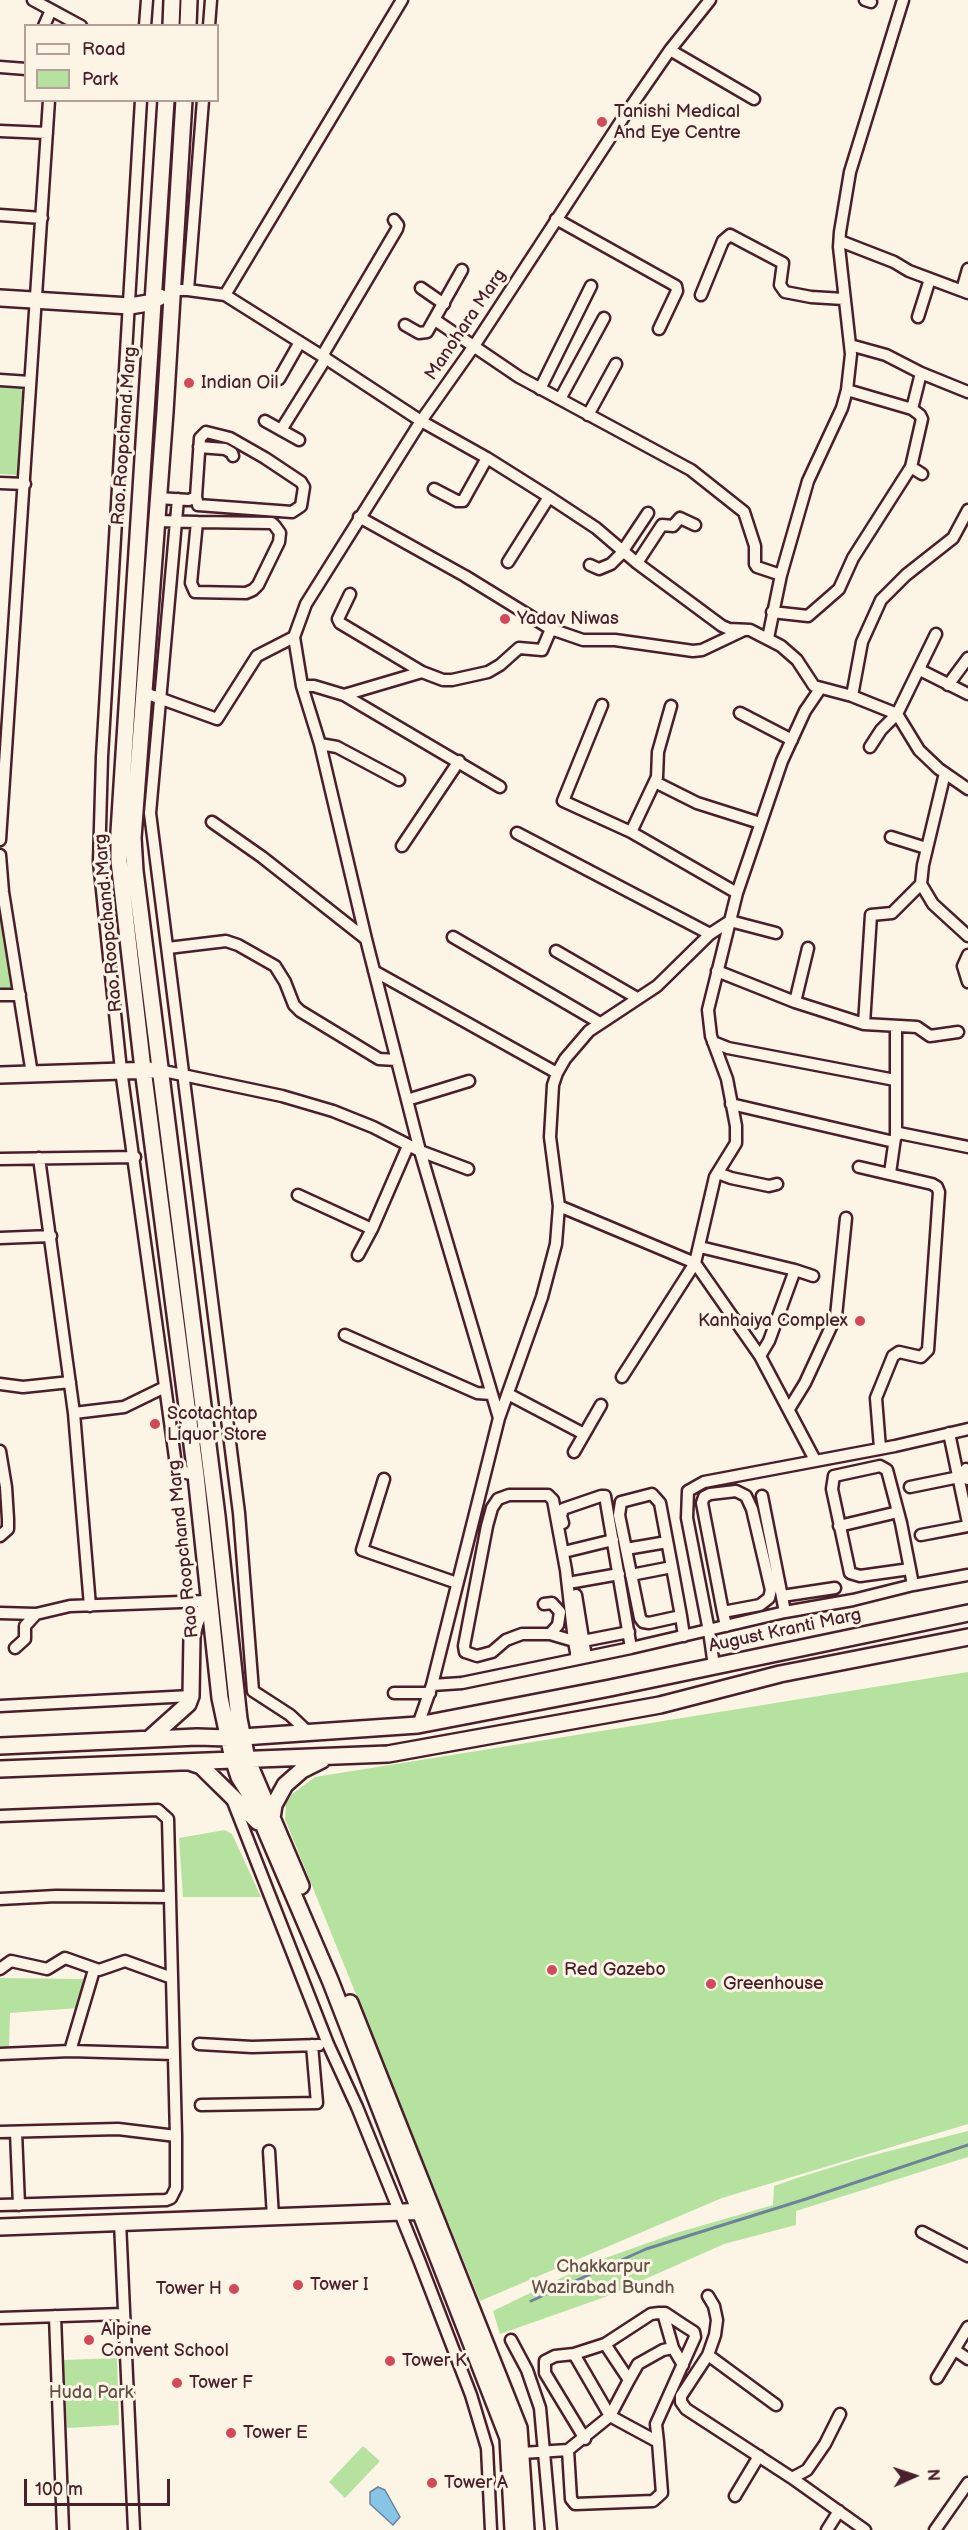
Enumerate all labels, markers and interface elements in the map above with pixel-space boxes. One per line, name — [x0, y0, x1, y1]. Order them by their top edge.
legend — [24, 24, 219, 102]
text: Road — [82, 39, 126, 60]
text: Park — [82, 69, 118, 90]
place label: Tanishi Medical And Eye Centre — [614, 101, 741, 144]
marker: Tanishi Medical And Eye Centre — [595, 115, 609, 129]
street label: Manohara Marg — [421, 265, 511, 385]
street label: Rao Roopchand Marg — [108, 346, 142, 526]
place label: Indian Oil — [201, 372, 278, 394]
marker: Indian Oil — [182, 376, 196, 390]
place label: Yadav Niwas — [517, 608, 619, 630]
marker: Yadav Niwas — [498, 612, 512, 626]
street label: Rao Roopchand Marg — [90, 833, 128, 1013]
place label: Kanhaiya Complex — [698, 1310, 848, 1332]
marker: Kanhaiya Complex — [853, 1314, 867, 1328]
place label: Scotachtap Liquor Store — [167, 1403, 267, 1446]
marker: Scotachtap Liquor Store — [148, 1417, 162, 1431]
street label: Rao Roopchand Marg — [164, 1459, 204, 1639]
street label: August Kranti Marg — [707, 1604, 863, 1658]
place label: Red Gazebo — [564, 1959, 666, 1981]
marker: Red Gazebo — [545, 1963, 559, 1977]
place label: Greenhouse — [723, 1973, 824, 1995]
marker: Greenhouse — [704, 1977, 718, 1991]
park label: Chakkarpur Wazirabad Bundh — [532, 2256, 674, 2298]
place label: Tower I — [310, 2274, 369, 2296]
place label: Tower H — [156, 2278, 222, 2300]
marker: Tower I — [291, 2278, 305, 2292]
marker: Tower H — [227, 2282, 241, 2296]
place label: Alpine Convent School — [101, 2319, 229, 2362]
marker: Alpine Convent School — [82, 2333, 96, 2347]
place label: Tower K — [402, 2350, 467, 2372]
marker: Tower K — [383, 2354, 397, 2368]
place label: Tower F — [189, 2372, 253, 2394]
marker: Tower F — [170, 2376, 184, 2390]
park label: Huda Park — [49, 2382, 133, 2404]
place label: Tower E — [243, 2422, 308, 2444]
marker: Tower E — [224, 2426, 238, 2440]
north arrow — [884, 2446, 944, 2506]
scale bar — [27, 2467, 172, 2505]
text: N — [923, 2469, 942, 2482]
place label: Tower A — [444, 2472, 508, 2494]
marker: Tower A — [425, 2476, 439, 2490]
text: 100 m — [35, 2479, 83, 2500]

